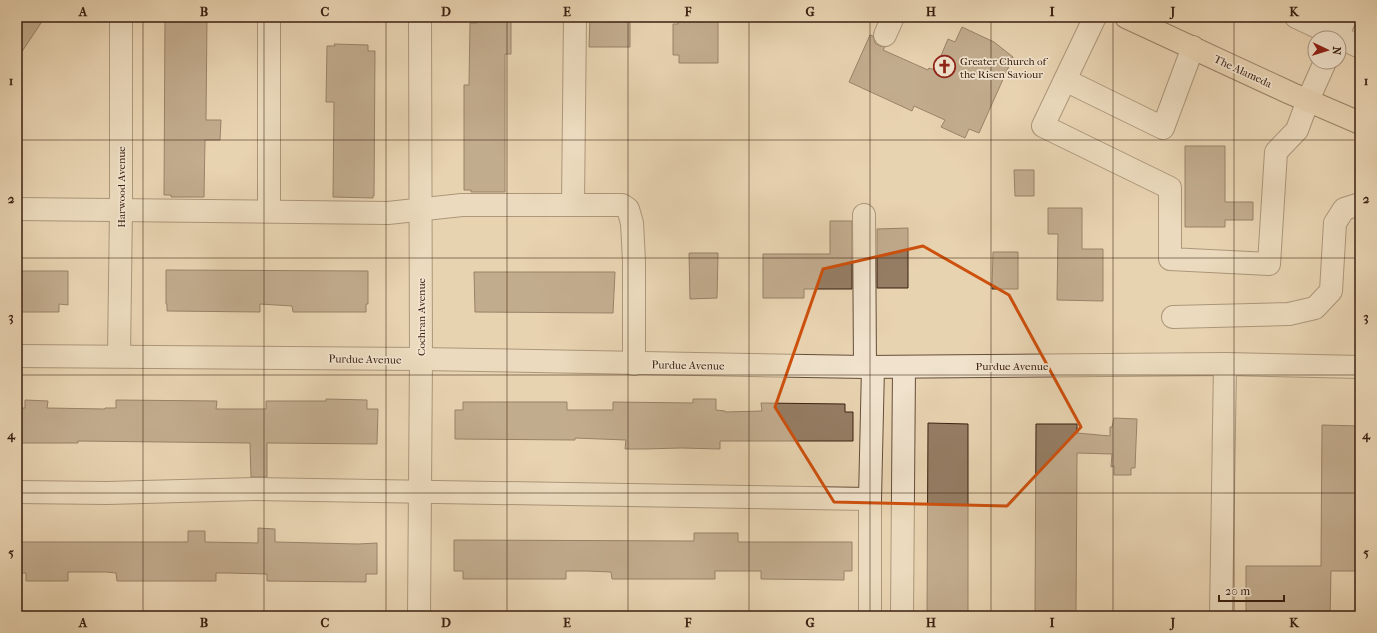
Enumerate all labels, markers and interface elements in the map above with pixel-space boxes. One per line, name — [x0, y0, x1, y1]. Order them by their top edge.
text: A — [78, 4, 88, 19]
text: B — [200, 4, 209, 19]
text: C — [321, 4, 330, 19]
text: D — [441, 4, 451, 19]
text: E — [563, 4, 571, 19]
text: F — [684, 4, 692, 19]
text: G — [805, 4, 815, 19]
text: H — [926, 4, 937, 19]
text: I — [1049, 4, 1055, 19]
text: J — [1169, 4, 1176, 20]
text: K — [1289, 4, 1300, 19]
north arrow — [1307, 30, 1347, 70]
text: N — [1330, 46, 1343, 56]
street label: The Alameda — [1212, 52, 1275, 91]
church icon: Greater Church of the Risen Saviour — [932, 54, 958, 80]
place label: Greater Church of the Risen Saviour — [960, 55, 1048, 81]
text: 1 — [9, 73, 14, 88]
text: 1 — [1364, 73, 1369, 88]
street label: Harwood Avenue — [115, 146, 128, 228]
text: 2 — [8, 191, 15, 206]
text: 2 — [1363, 191, 1370, 206]
street label: Cochran Avenue — [415, 277, 428, 356]
text: 3 — [8, 309, 14, 325]
text: 3 — [1363, 309, 1369, 325]
street label: Purdue Avenue — [328, 352, 402, 367]
street label: Purdue Avenue — [651, 358, 725, 373]
street label: Purdue Avenue — [976, 360, 1049, 373]
text: 4 — [6, 427, 16, 443]
text: 4 — [1361, 427, 1371, 443]
text: 5 — [8, 545, 14, 560]
text: 5 — [1363, 545, 1369, 560]
scale bar — [1219, 577, 1284, 603]
text: 20 m — [1225, 584, 1250, 598]
text: A — [78, 615, 88, 630]
text: B — [200, 615, 209, 630]
text: C — [321, 615, 330, 630]
text: D — [441, 615, 451, 630]
text: E — [563, 615, 571, 630]
text: F — [684, 615, 692, 630]
text: G — [805, 615, 815, 630]
text: H — [926, 615, 937, 630]
text: I — [1049, 615, 1055, 630]
text: J — [1169, 615, 1176, 631]
text: K — [1289, 615, 1300, 630]

